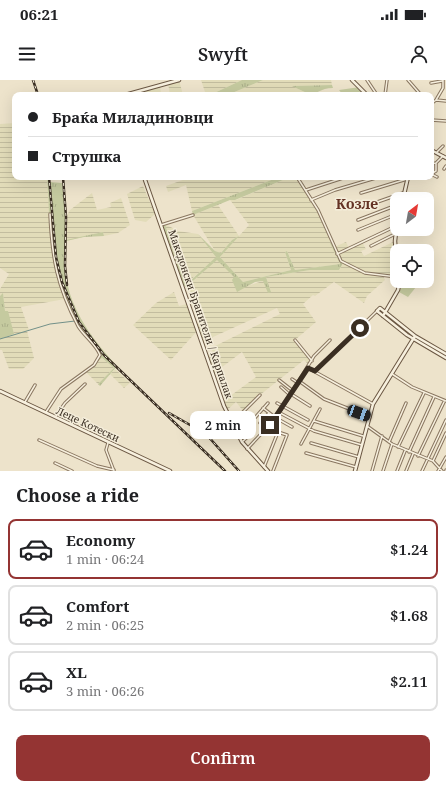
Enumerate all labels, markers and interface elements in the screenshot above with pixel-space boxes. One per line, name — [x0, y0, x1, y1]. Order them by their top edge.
text: 06:21 — [20, 4, 58, 24]
text: Swyft — [198, 42, 248, 66]
icon: menu — [16, 43, 38, 65]
icon: person — [408, 43, 430, 65]
text: Браќа Миладиновци — [52, 107, 213, 127]
text: Струшка — [52, 146, 121, 166]
north arrow — [390, 192, 434, 236]
map controls — [390, 192, 434, 288]
district label: Козле — [336, 194, 378, 213]
street label: Македонски Бранители / Карпалак — [165, 228, 237, 400]
button: locate — [390, 244, 434, 288]
route start — [351, 319, 369, 337]
street label: Леце Котески — [54, 403, 122, 445]
car — [346, 403, 372, 423]
callout: 2 min — [190, 411, 256, 439]
text: 2 min — [205, 416, 241, 434]
route end — [261, 416, 279, 434]
text: Choose a ride — [16, 483, 139, 507]
text: Economy — [66, 530, 135, 550]
icon: car — [18, 531, 54, 567]
text: $1.24 — [390, 539, 428, 559]
text: 1 min · 06:24 — [66, 550, 144, 568]
text: Comfort — [66, 596, 129, 616]
icon: car — [18, 597, 54, 633]
text: $1.68 — [390, 605, 428, 625]
text: 2 min · 06:25 — [66, 616, 144, 634]
text: XL — [66, 662, 87, 682]
icon: car — [18, 663, 54, 699]
text: $2.11 — [390, 671, 428, 691]
text: 3 min · 06:26 — [66, 682, 144, 700]
button: Confirm — [16, 735, 430, 781]

